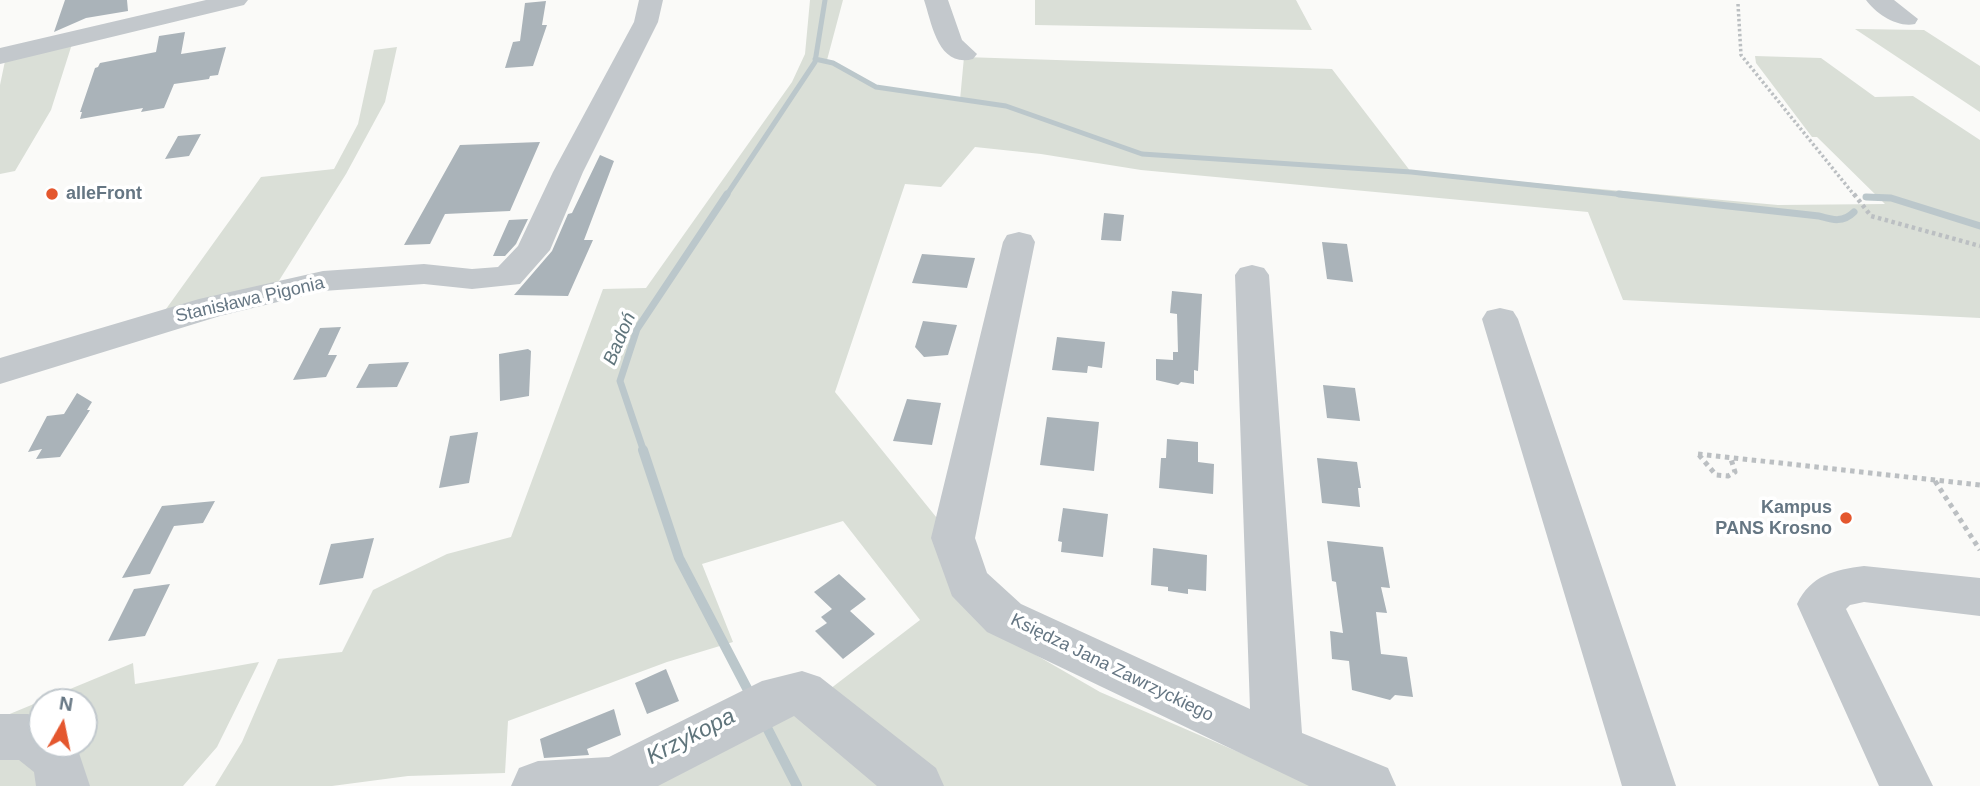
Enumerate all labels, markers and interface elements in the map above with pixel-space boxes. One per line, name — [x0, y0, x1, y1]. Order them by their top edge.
place label: alleFront — [66, 183, 142, 205]
marker: alleFront — [44, 186, 60, 202]
street label: Stanisława Pigonia — [173, 272, 327, 328]
water label: Badoń — [599, 309, 641, 369]
place label: Kampus PANS Krosno — [1715, 497, 1832, 540]
marker: Kampus PANS Krosno — [1838, 510, 1854, 526]
street label: Księdza Jana Zawrzyckiego — [1007, 609, 1217, 727]
north arrow — [28, 688, 98, 758]
text: N — [58, 692, 74, 715]
water label: Krzykopa — [642, 703, 740, 771]

